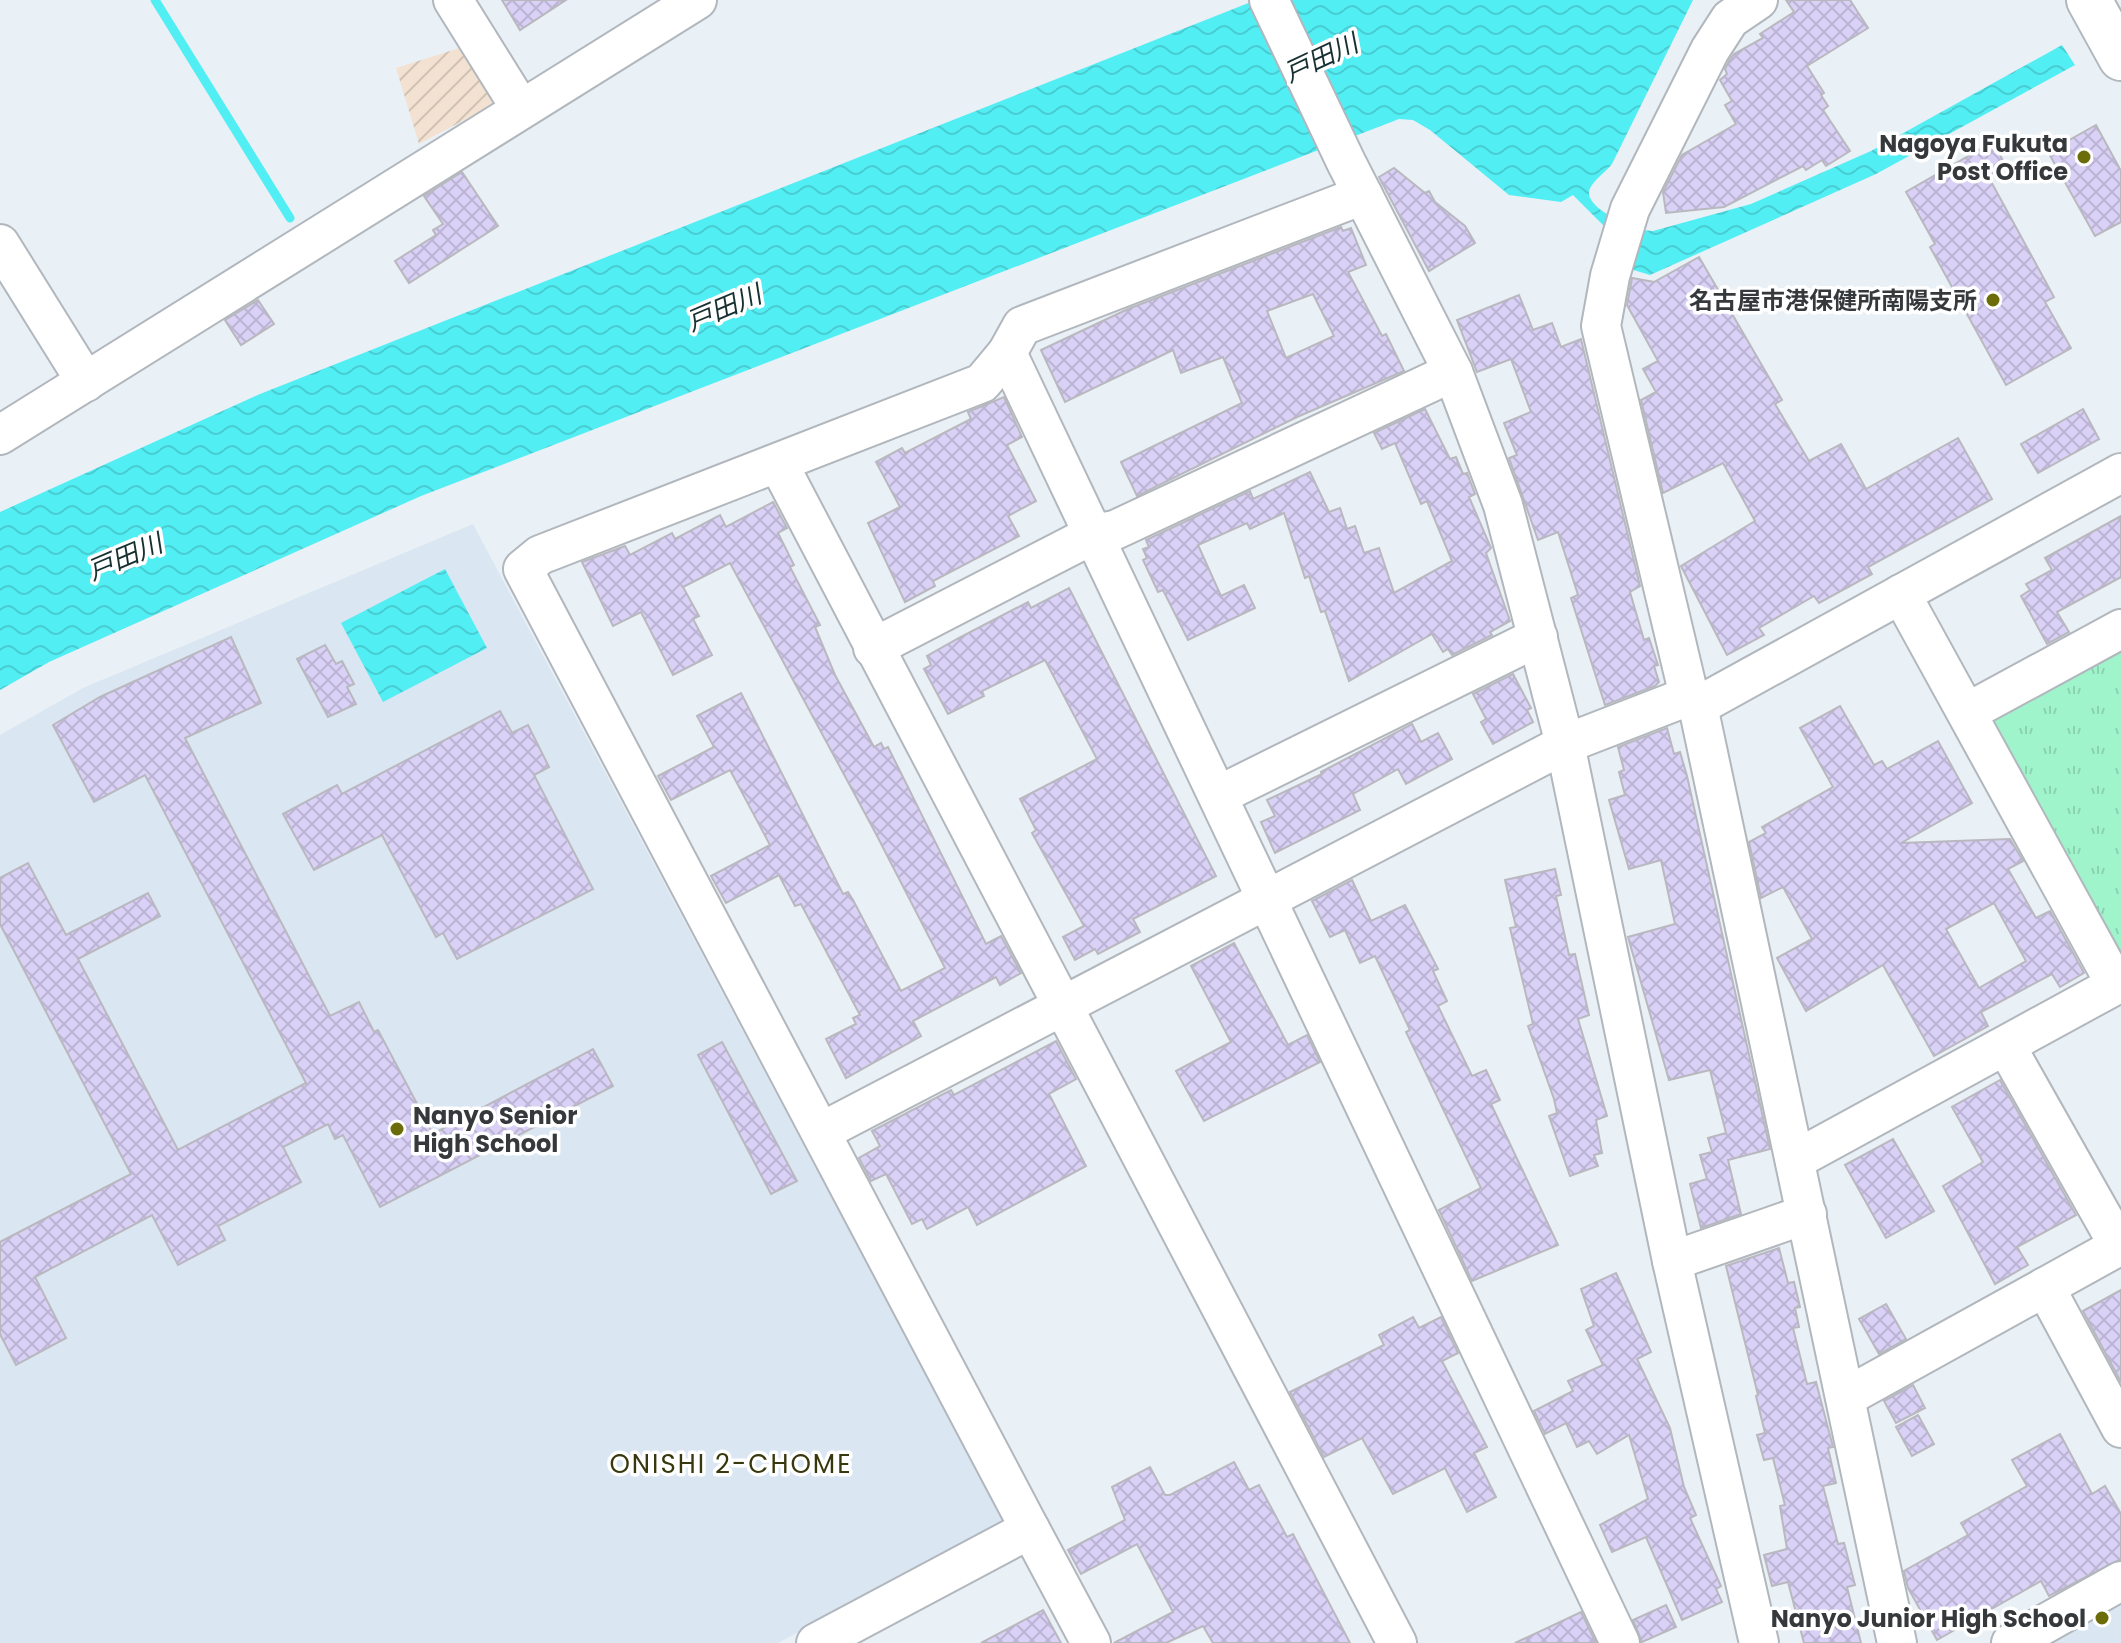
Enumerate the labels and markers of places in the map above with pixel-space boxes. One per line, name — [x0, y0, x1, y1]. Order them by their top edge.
place label: Nagoya Fukuta Post Office — [1879, 127, 2068, 188]
marker: Nagoya Fukuta Post Office — [2075, 148, 2093, 166]
place label: 名古屋市港保健所南陽支所 — [1689, 284, 1977, 317]
marker: 名古屋市港保健所南陽支所 — [1984, 291, 2002, 309]
place label: Nanyo Senior High School — [413, 1099, 577, 1160]
marker: Nanyo Senior High School — [388, 1120, 406, 1138]
place label: Nanyo Junior High School — [1771, 1602, 2086, 1635]
marker: Nanyo Junior High School — [2093, 1609, 2111, 1627]

